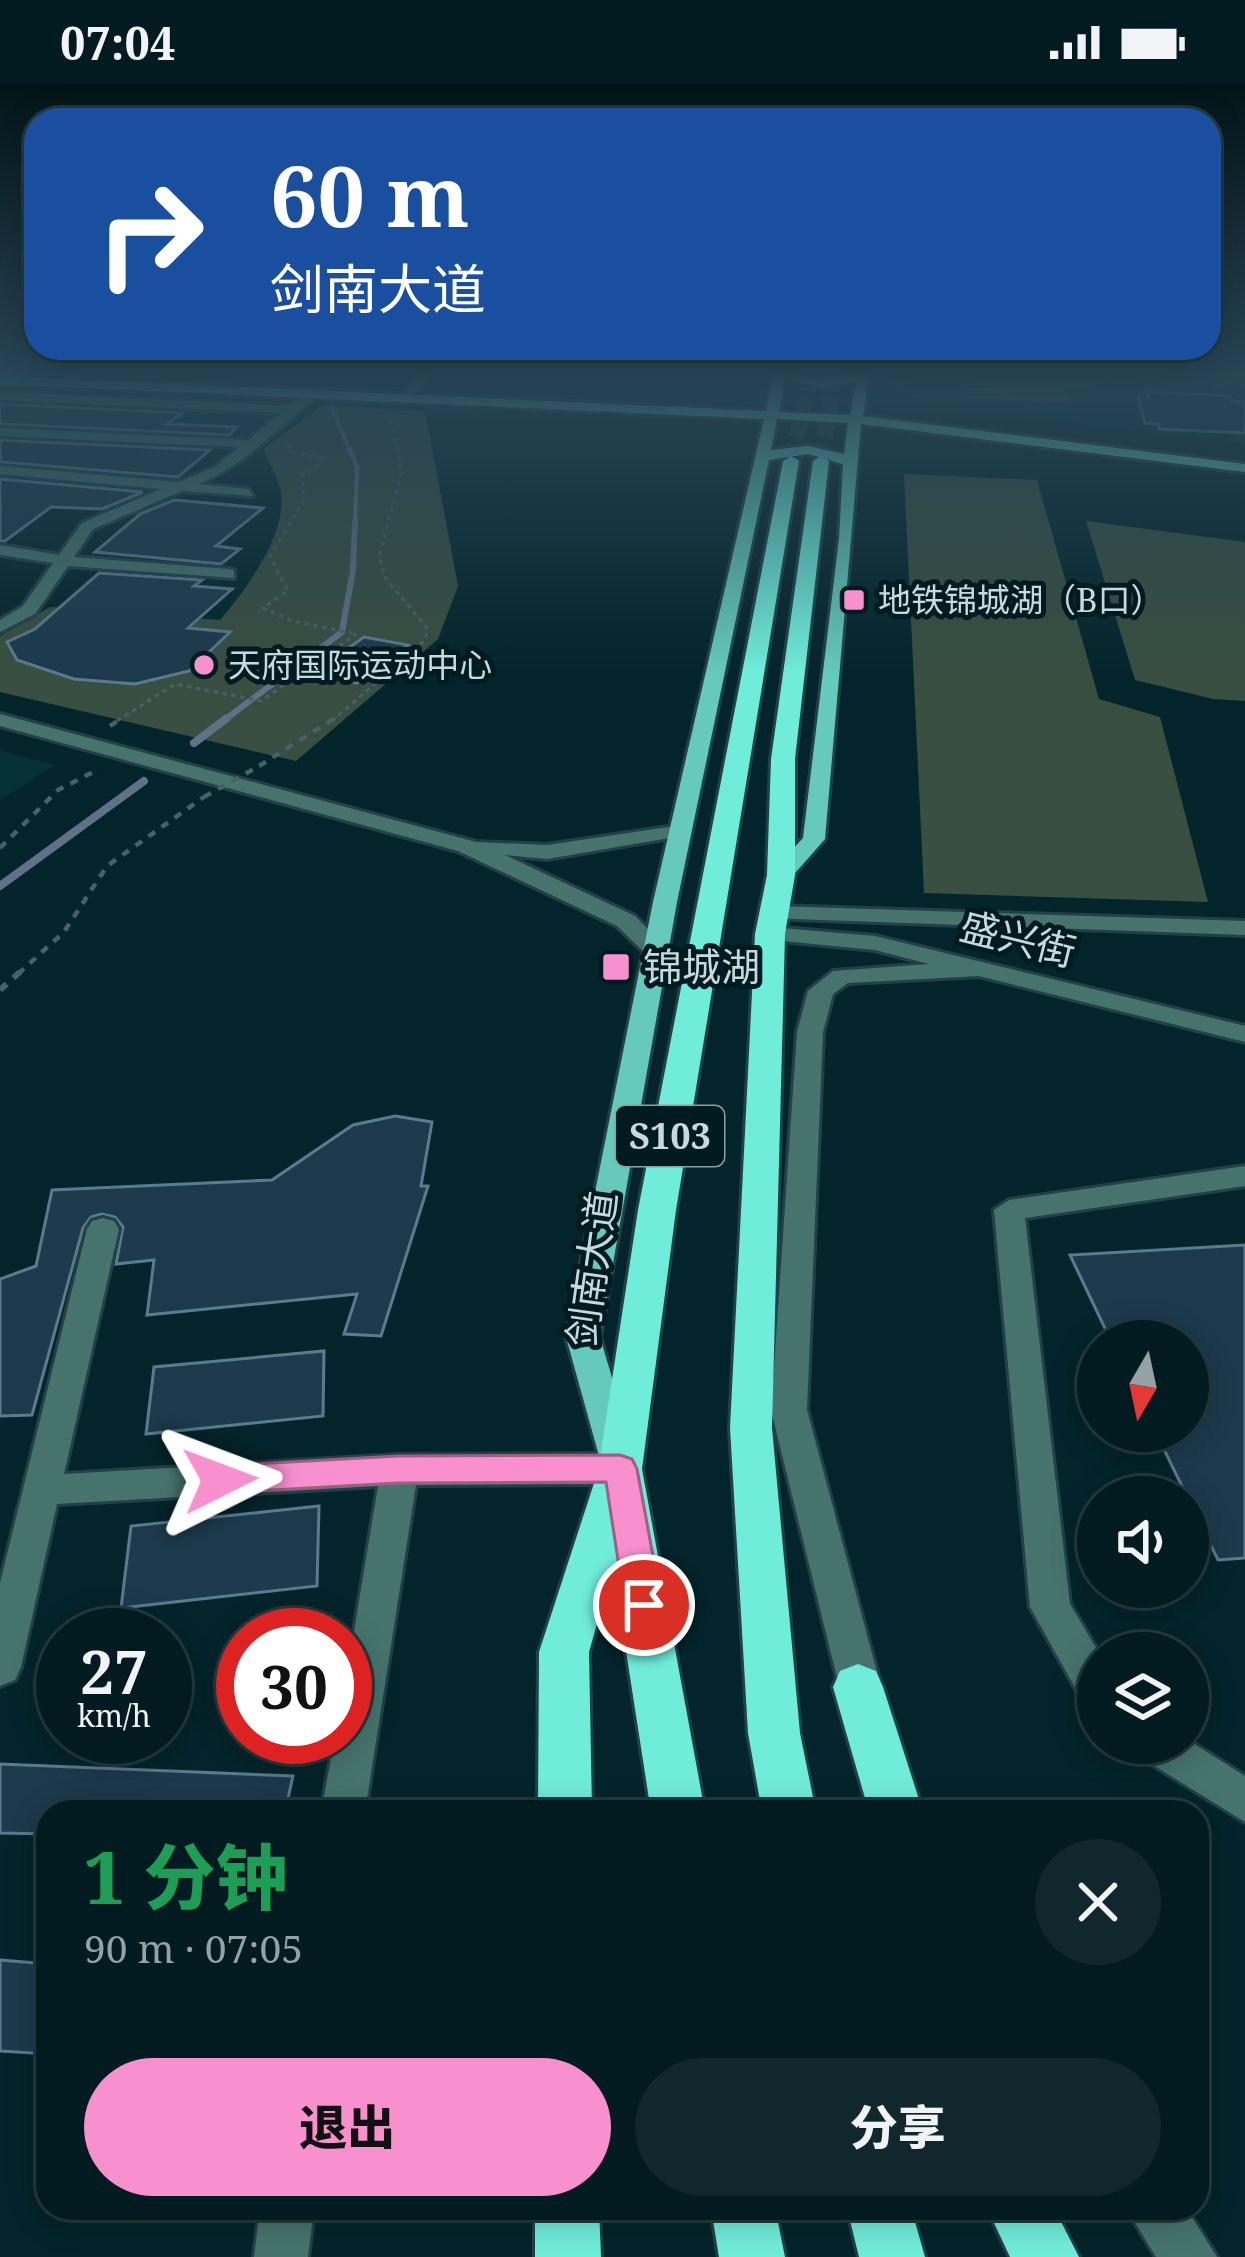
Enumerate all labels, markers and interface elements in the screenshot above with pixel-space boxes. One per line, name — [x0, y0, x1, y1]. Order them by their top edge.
text: 07:04 — [60, 12, 175, 73]
text: 60 m — [270, 137, 470, 252]
icon: right — [72, 156, 228, 312]
text: 剑南大道 — [270, 251, 486, 325]
place label: 地铁锦城湖（B口） — [878, 577, 1164, 622]
marker: 地铁锦城湖（B口） — [841, 587, 867, 613]
place label: 天府国际运动中心 — [228, 642, 492, 687]
marker: 天府国际运动中心 — [191, 652, 217, 678]
street label: 盛兴街 — [955, 898, 1082, 977]
place label: 锦城湖 — [643, 939, 760, 992]
marker: 锦城湖 — [600, 951, 632, 983]
road number: S103 — [616, 1106, 724, 1166]
street label: 剑南大道 — [553, 1188, 628, 1350]
north arrow — [1077, 1320, 1209, 1452]
map controls — [1077, 1320, 1209, 1764]
position arrow — [157, 1417, 283, 1543]
button: sound — [1077, 1476, 1209, 1608]
pin — [593, 1554, 695, 1656]
icon: arrive — [611, 1572, 677, 1638]
speed limit sign: 30 — [216, 1608, 372, 1764]
text: 27 — [80, 1630, 148, 1712]
button: layers — [1077, 1632, 1209, 1764]
text: km/h — [77, 1695, 151, 1736]
text: 1 分钟 — [84, 1827, 288, 1925]
button: close — [1035, 1839, 1161, 1965]
text: 90 m · 07:05 — [84, 1921, 303, 1974]
button: 退出 — [84, 2058, 611, 2196]
button: 分享 — [635, 2058, 1161, 2196]

